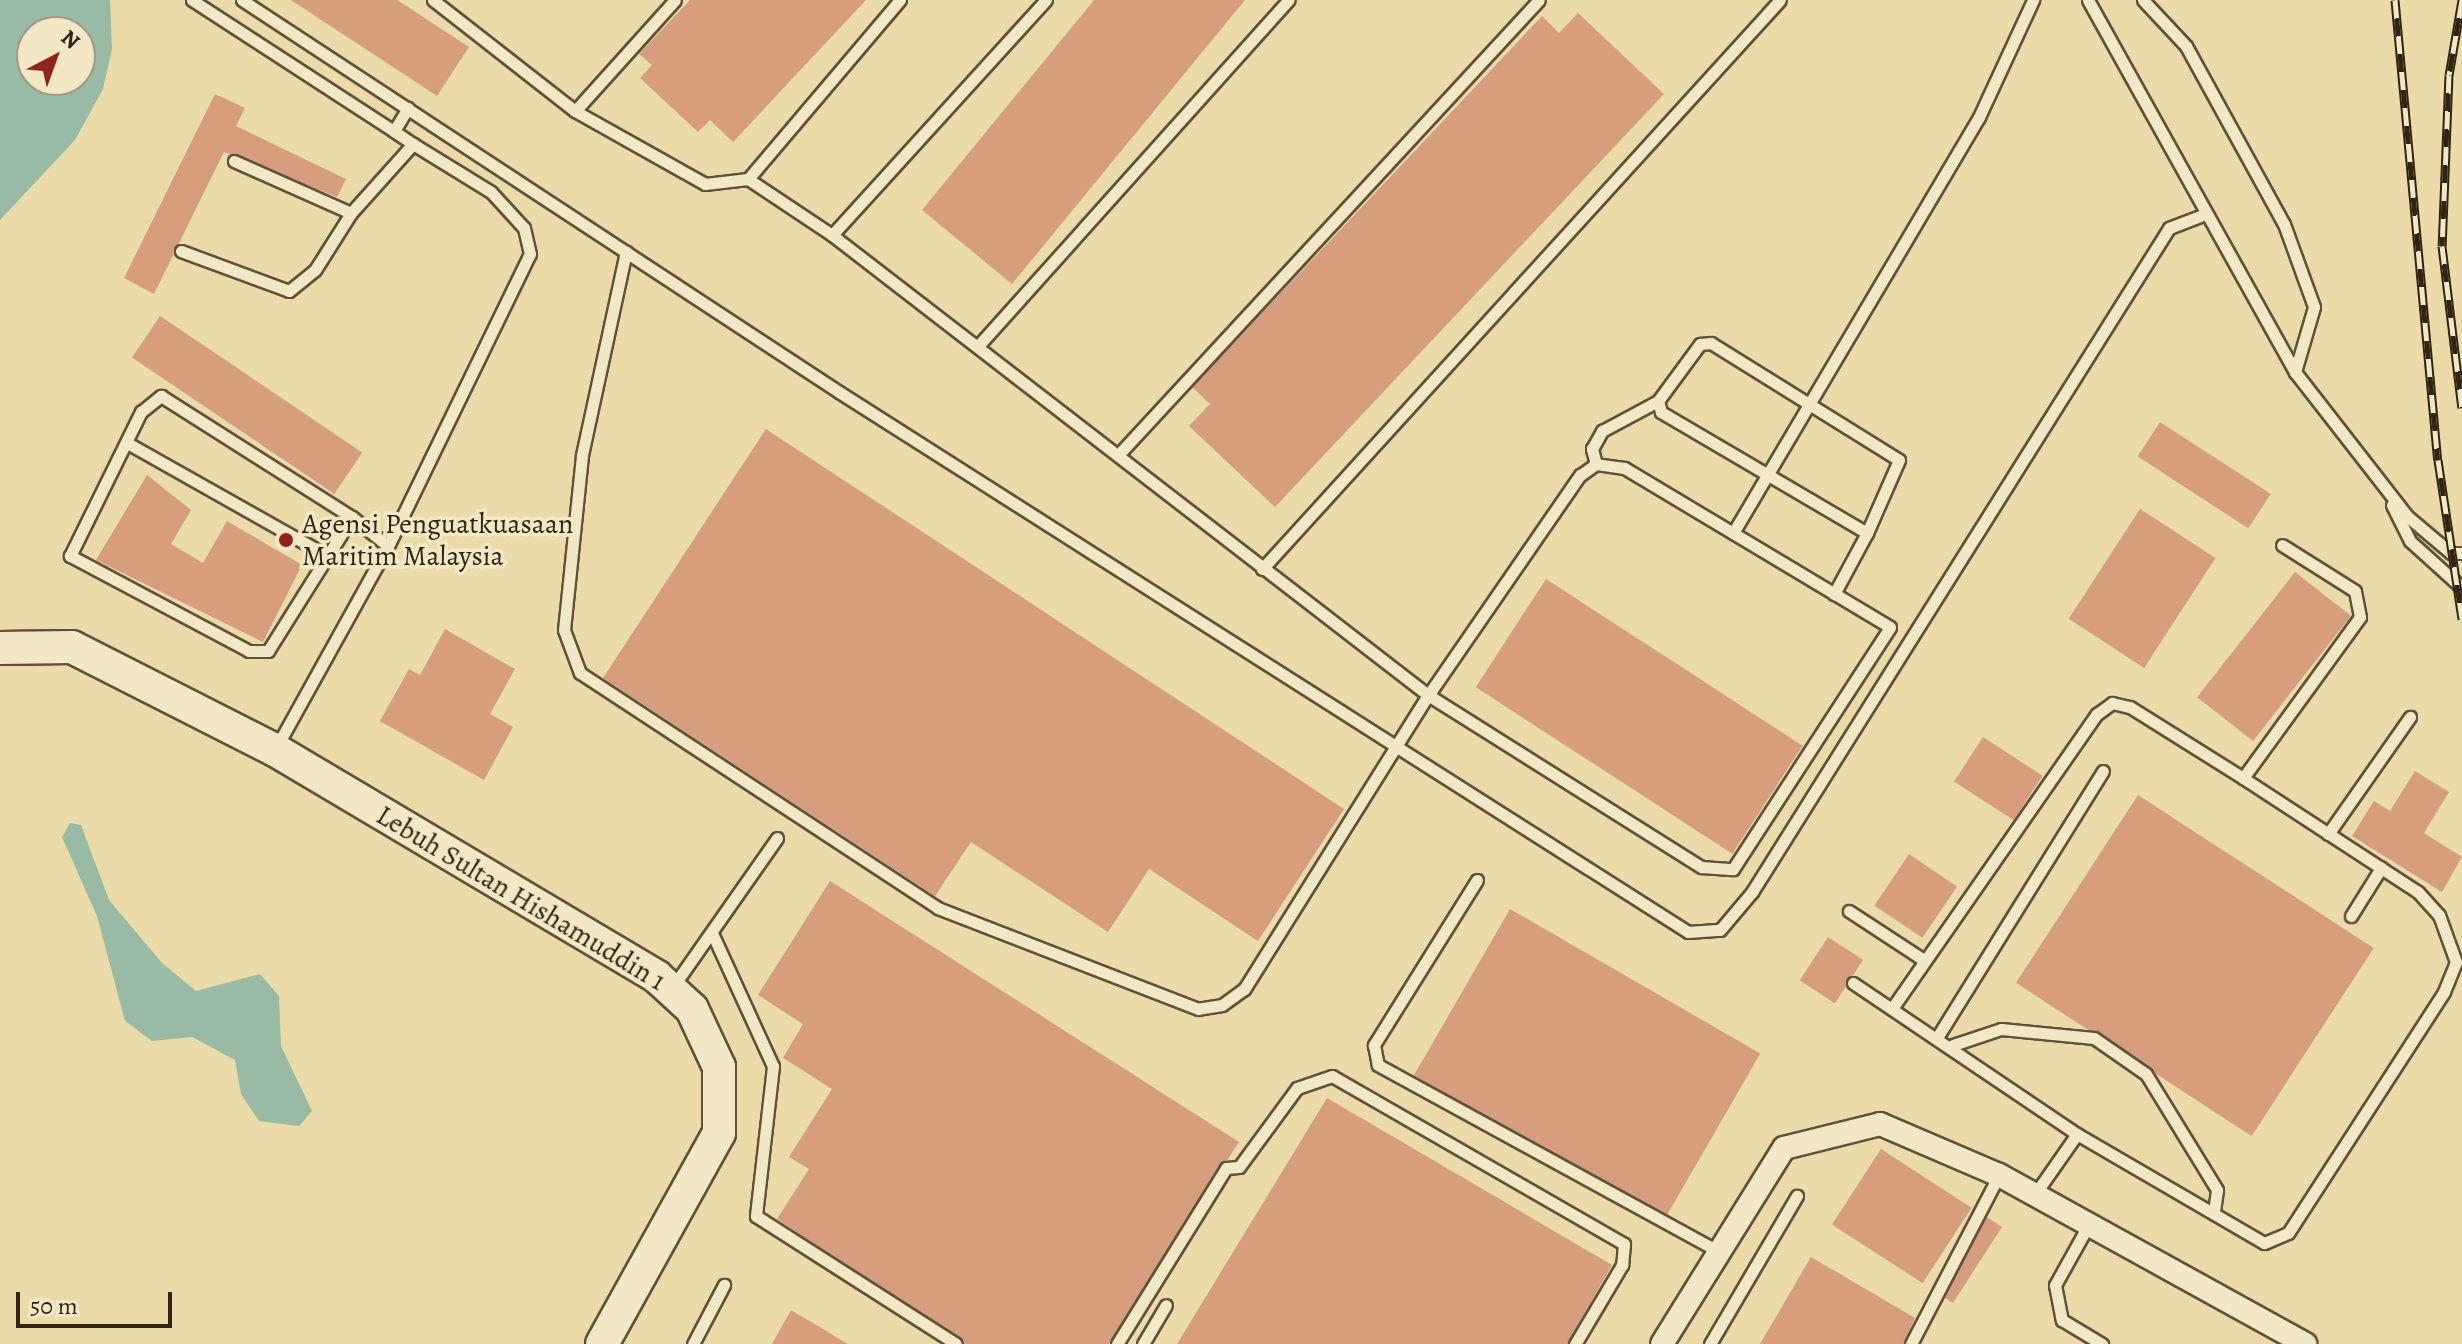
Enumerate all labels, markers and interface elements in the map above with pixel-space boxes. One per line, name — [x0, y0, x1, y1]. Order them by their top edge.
north arrow — [16, 16, 96, 96]
text: N — [55, 23, 86, 56]
place label: Agensi Penguatkuasaan Maritim Malaysia — [302, 507, 573, 573]
marker: Agensi Penguatkuasaan Maritim Malaysia — [277, 531, 295, 549]
street label: Lebuh Sultan Hishamuddin 1 — [370, 798, 672, 998]
scale bar — [20, 1276, 176, 1326]
text: 50 m — [30, 1290, 78, 1322]

